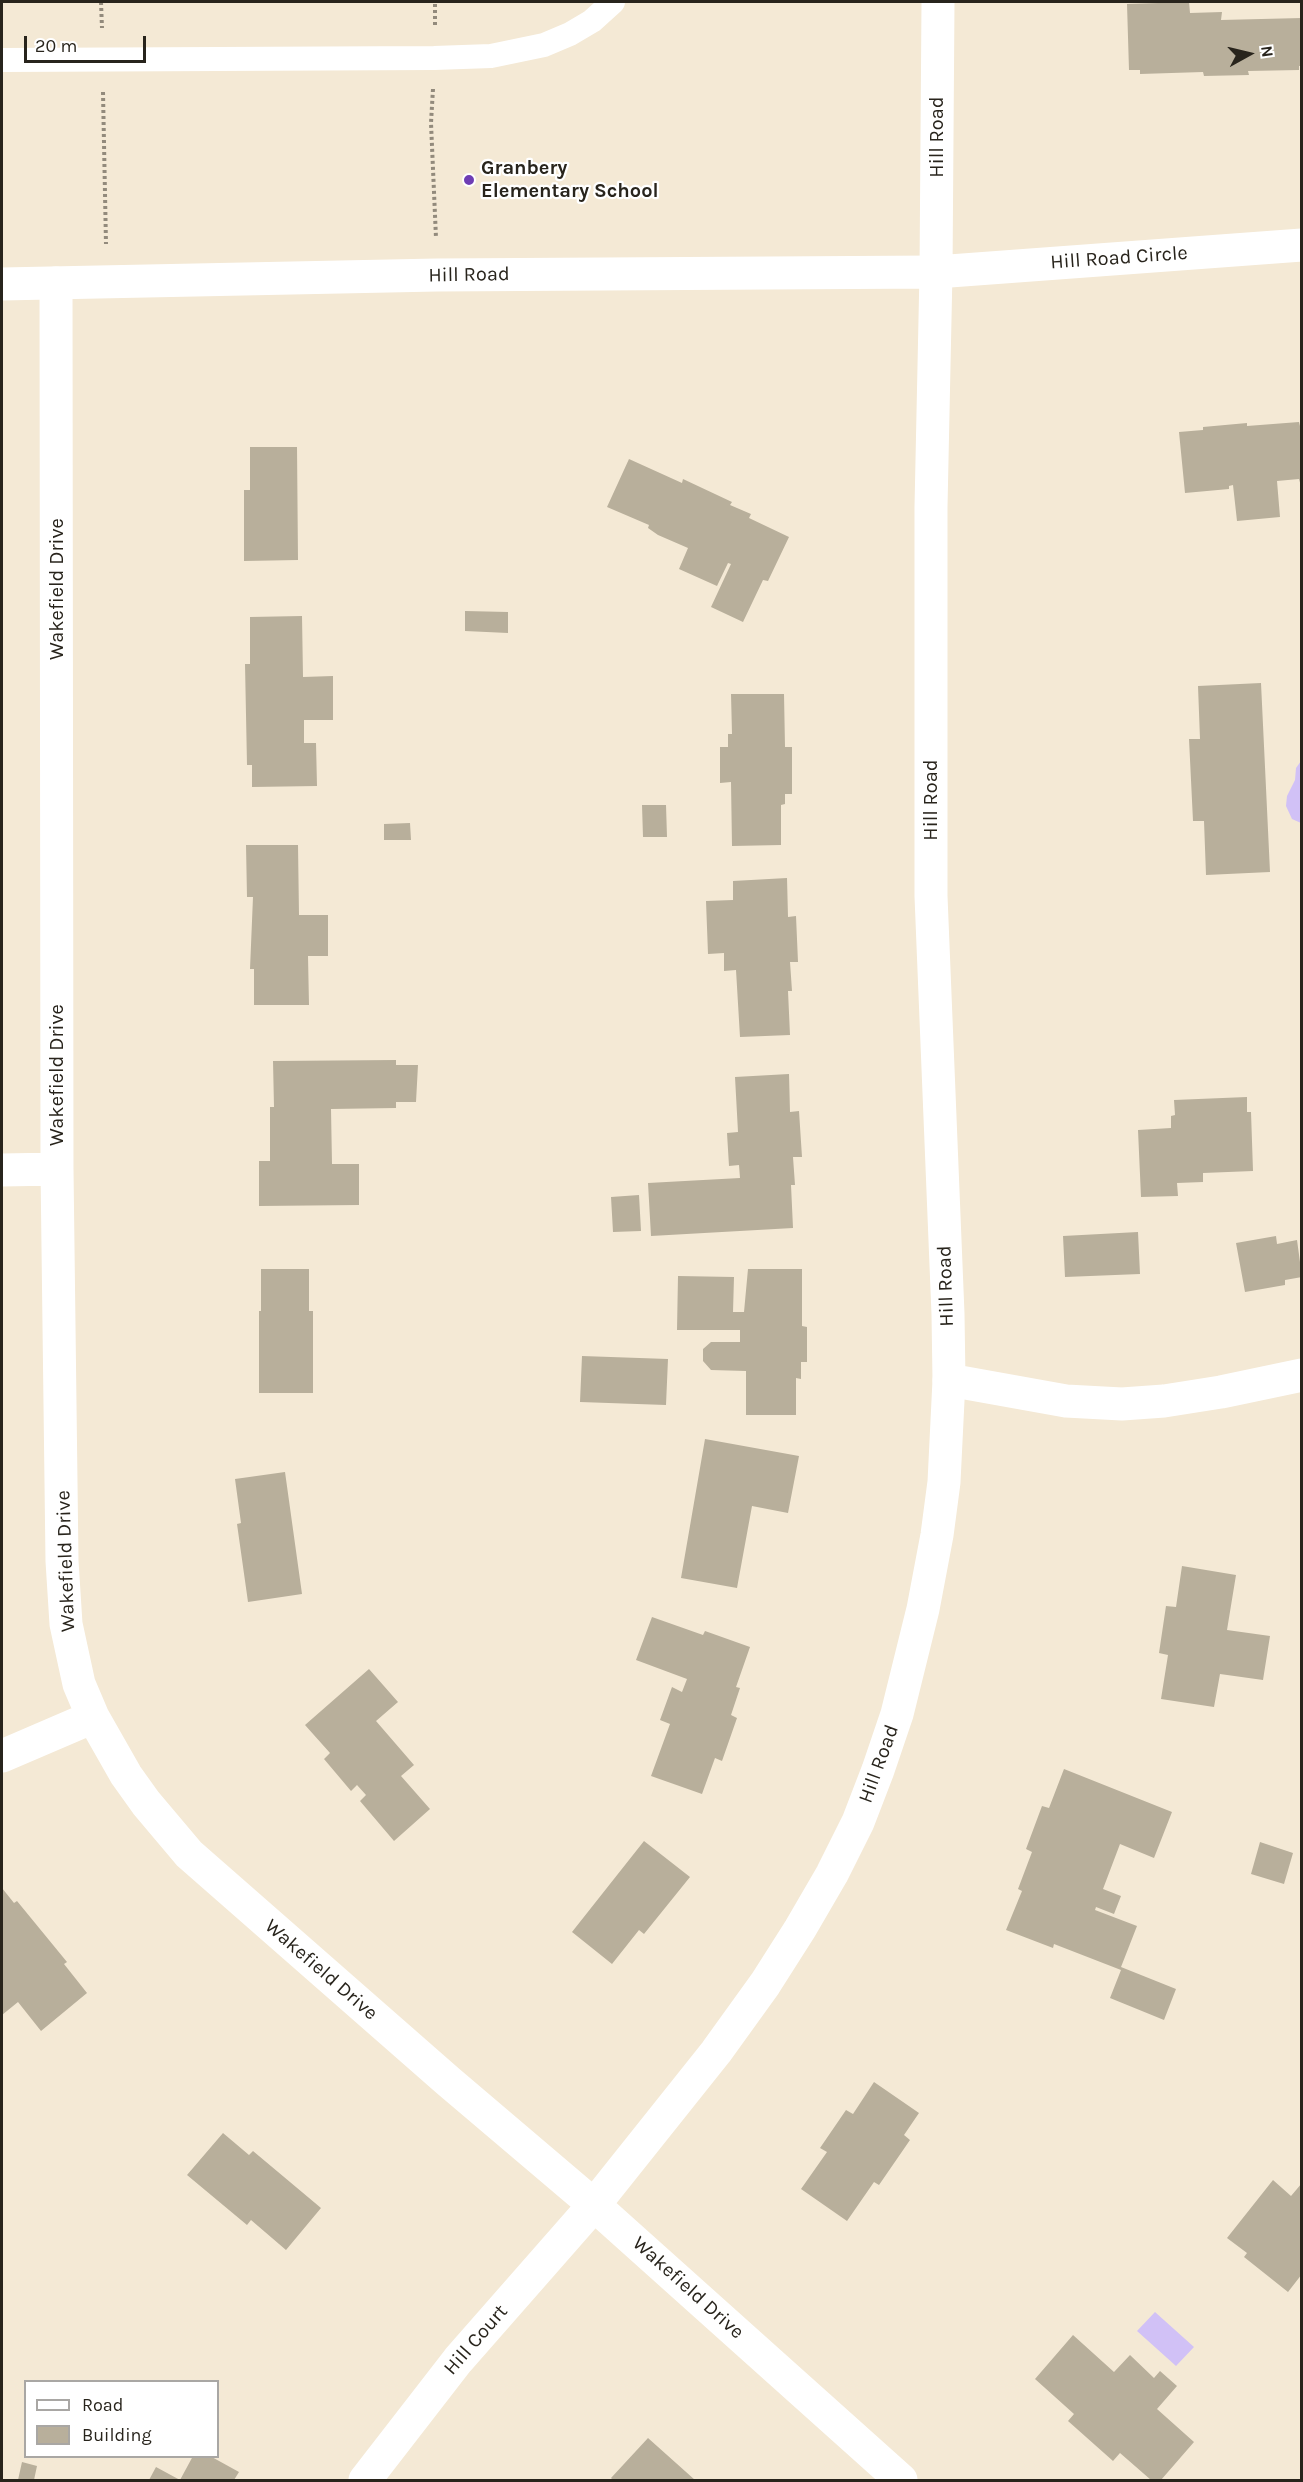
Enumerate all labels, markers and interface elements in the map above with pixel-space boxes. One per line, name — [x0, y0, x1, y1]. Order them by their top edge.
scale bar — [27, 24, 148, 62]
north arrow — [1219, 24, 1279, 84]
text: 20 m — [35, 35, 77, 57]
text: N — [1257, 44, 1278, 58]
street label: Hill Road — [925, 96, 949, 178]
place label: Granbery Elementary School — [481, 156, 659, 203]
marker: Granbery Elementary School — [462, 173, 476, 187]
street label: Hill Road Circle — [1049, 241, 1189, 275]
street label: Hill Road — [428, 262, 510, 288]
street label: Wakefield Drive — [45, 518, 69, 660]
street label: Hill Road — [919, 759, 943, 841]
street label: Wakefield Drive — [45, 1004, 69, 1146]
street label: Hill Road — [933, 1245, 959, 1327]
street label: Wakefield Drive — [52, 1490, 80, 1632]
street label: Hill Road — [854, 1722, 904, 1806]
street label: Wakefield Drive — [260, 1914, 382, 2026]
street label: Wakefield Drive — [627, 2232, 749, 2344]
street label: Hill Court — [439, 2300, 513, 2380]
legend — [24, 2380, 219, 2458]
text: Road — [82, 2394, 123, 2416]
text: Building — [82, 2424, 152, 2446]

